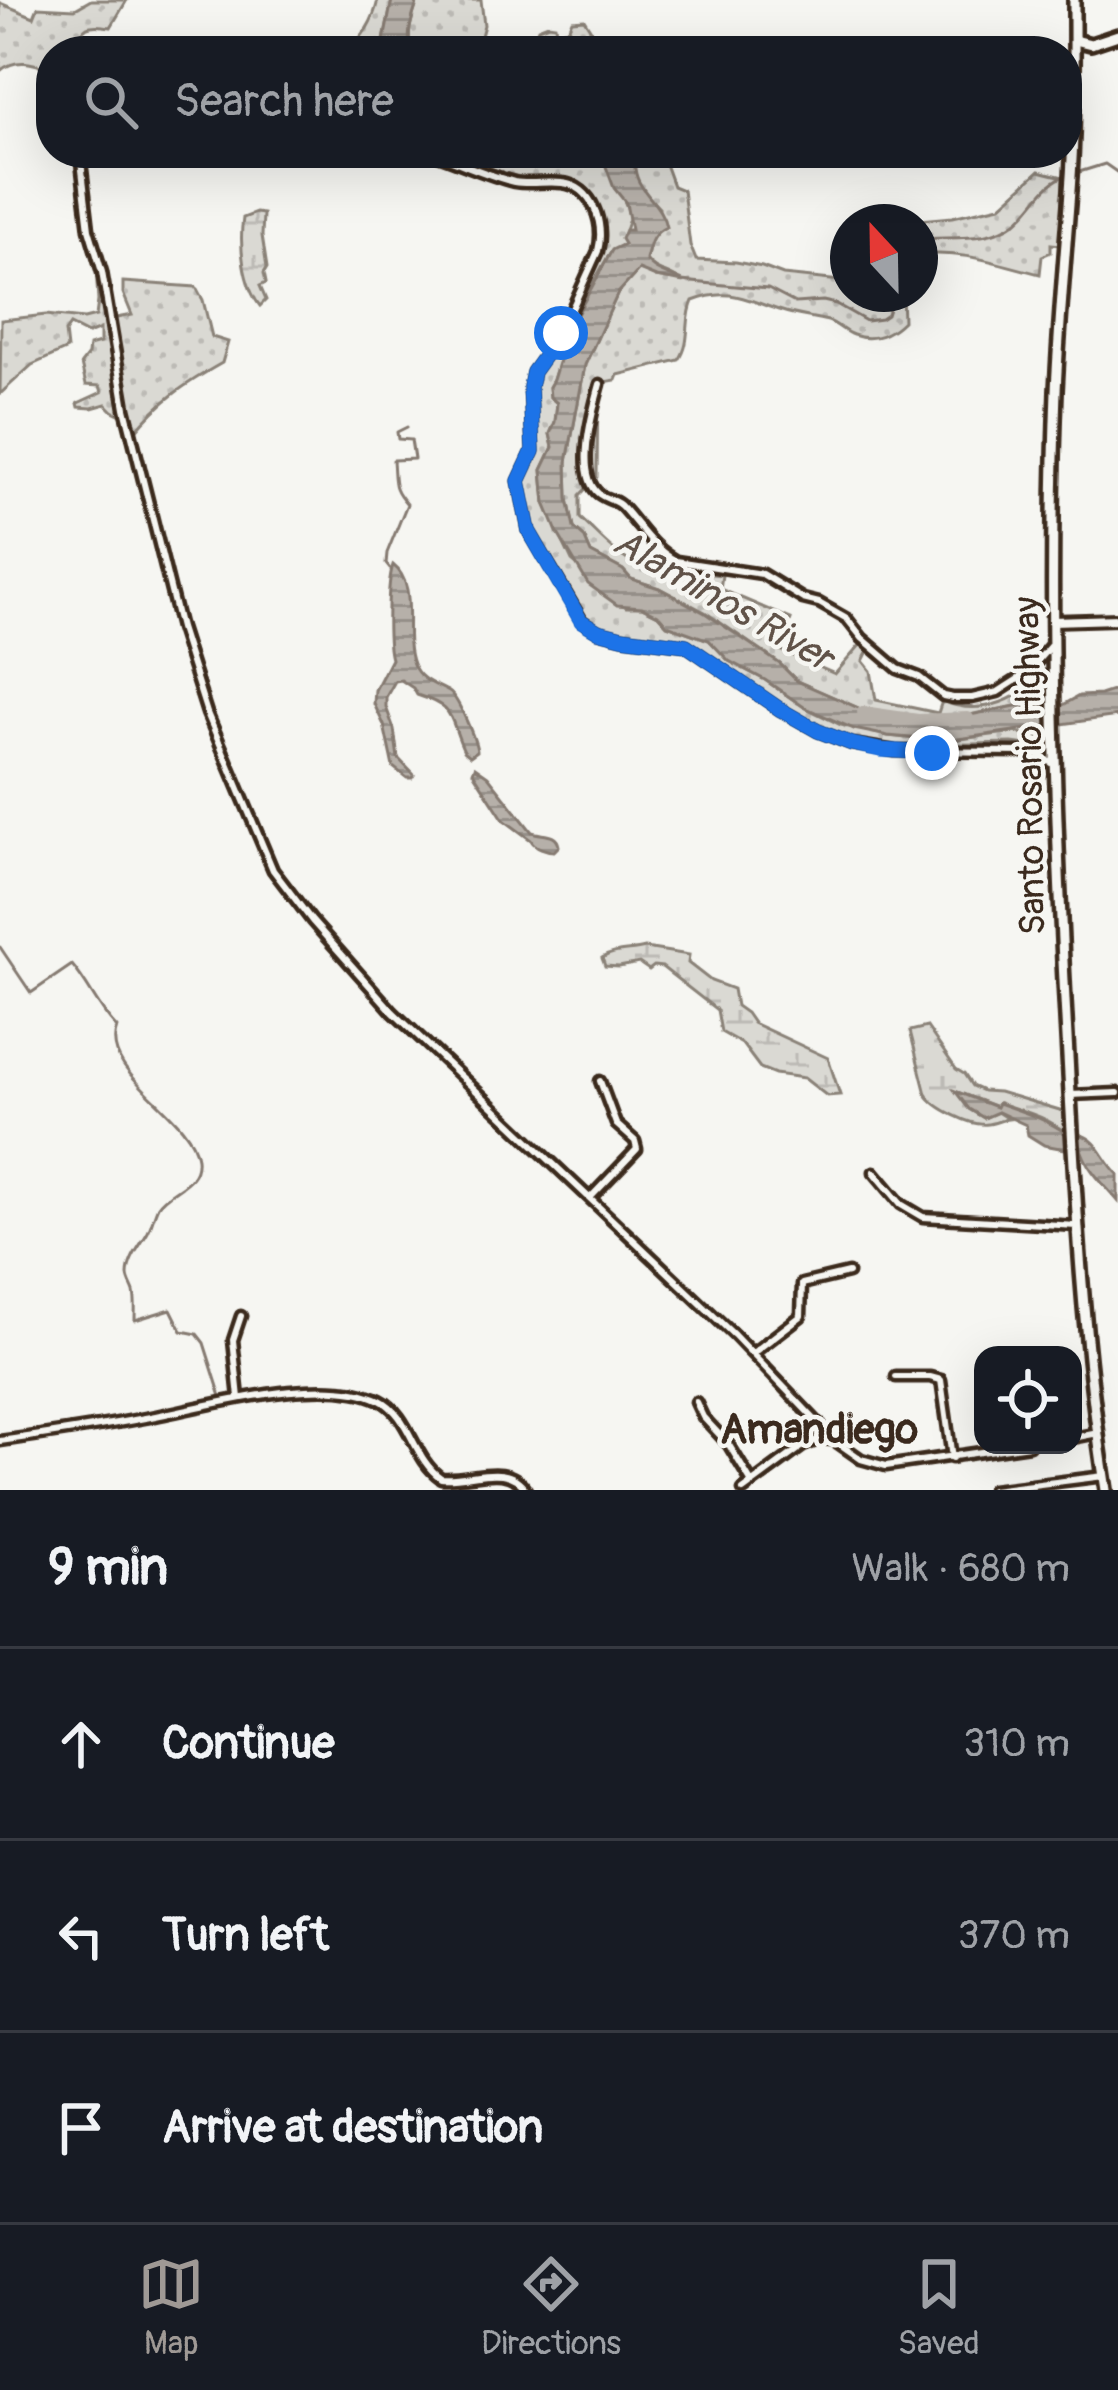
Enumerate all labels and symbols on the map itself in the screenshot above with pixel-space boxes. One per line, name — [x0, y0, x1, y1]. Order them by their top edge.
north arrow — [830, 204, 938, 312]
route start — [534, 306, 588, 360]
water label: Alaminos River — [605, 518, 846, 685]
street label: Santo Rosario Highway — [1005, 596, 1055, 936]
route end — [905, 726, 959, 780]
district label: Amandiego — [720, 1404, 919, 1456]

